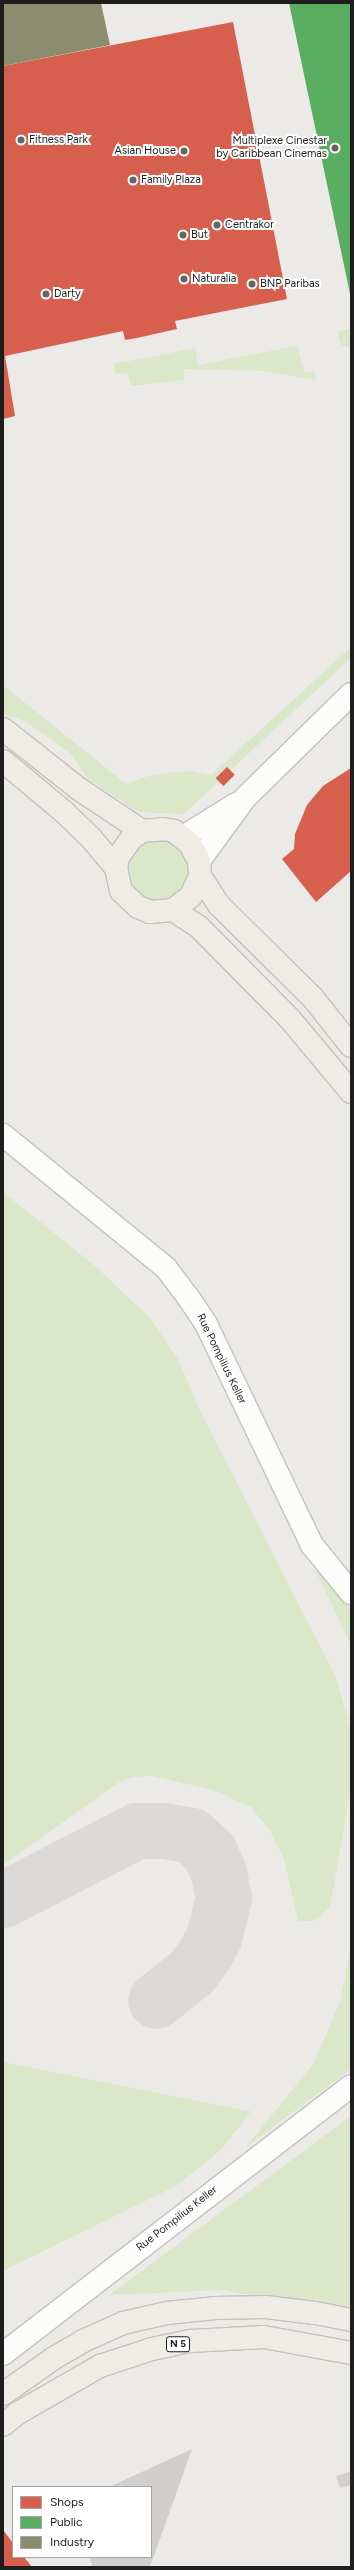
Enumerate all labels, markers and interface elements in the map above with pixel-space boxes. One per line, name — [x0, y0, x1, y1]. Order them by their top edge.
place label: Fitness Park — [29, 133, 88, 147]
marker: Fitness Park — [16, 135, 26, 145]
place label: Multiplexe Cinestar by Caribbean Cinemas — [216, 135, 327, 161]
marker: Multiplexe Cinestar by Caribbean Cinemas — [330, 143, 340, 153]
place label: Asian House — [114, 144, 176, 158]
marker: Asian House — [179, 146, 189, 156]
place label: Family Plaza — [141, 173, 201, 187]
marker: Family Plaza — [128, 175, 138, 185]
place label: Centrakor — [225, 218, 274, 232]
marker: Centrakor — [212, 220, 222, 230]
place label: But — [191, 228, 208, 242]
marker: But — [178, 230, 188, 240]
place label: Naturalia — [192, 272, 236, 286]
marker: Naturalia — [179, 274, 189, 284]
place label: BNP Paribas — [260, 277, 320, 291]
marker: BNP Paribas — [247, 279, 257, 289]
place label: Darty — [54, 287, 81, 301]
marker: Darty — [41, 289, 51, 299]
street label: Rue Pompilius Keller — [193, 1312, 249, 1406]
street label: Rue Pompilius Keller — [134, 2183, 220, 2255]
road number: N 5 — [166, 2336, 190, 2352]
legend — [12, 2486, 152, 2558]
text: Shops — [50, 2495, 84, 2509]
text: Public — [50, 2515, 83, 2529]
text: Industry — [50, 2535, 94, 2549]

